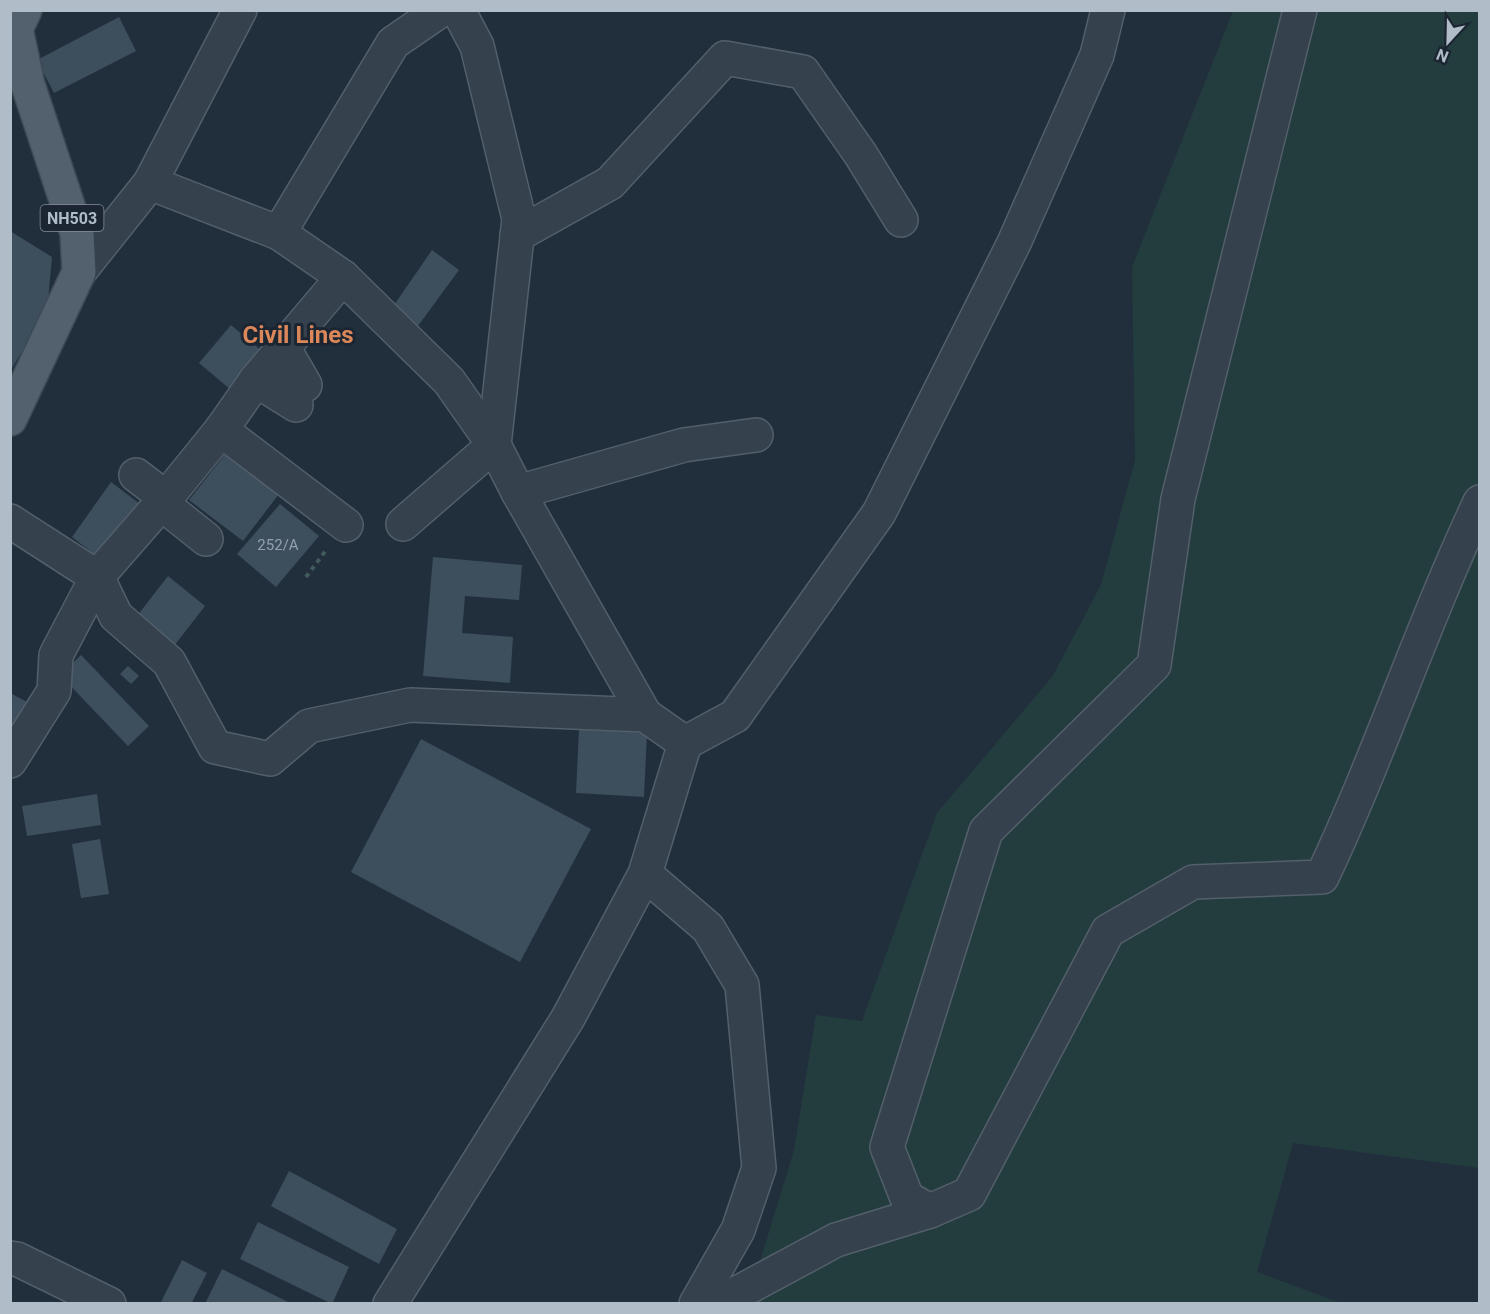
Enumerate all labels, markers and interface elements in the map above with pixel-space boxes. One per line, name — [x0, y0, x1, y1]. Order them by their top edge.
north arrow — [1418, 12, 1478, 72]
text: N — [1434, 45, 1451, 66]
road number: NH503 — [40, 205, 104, 231]
district label: Civil Lines — [243, 321, 353, 349]
house number: 252/A — [257, 536, 299, 554]

